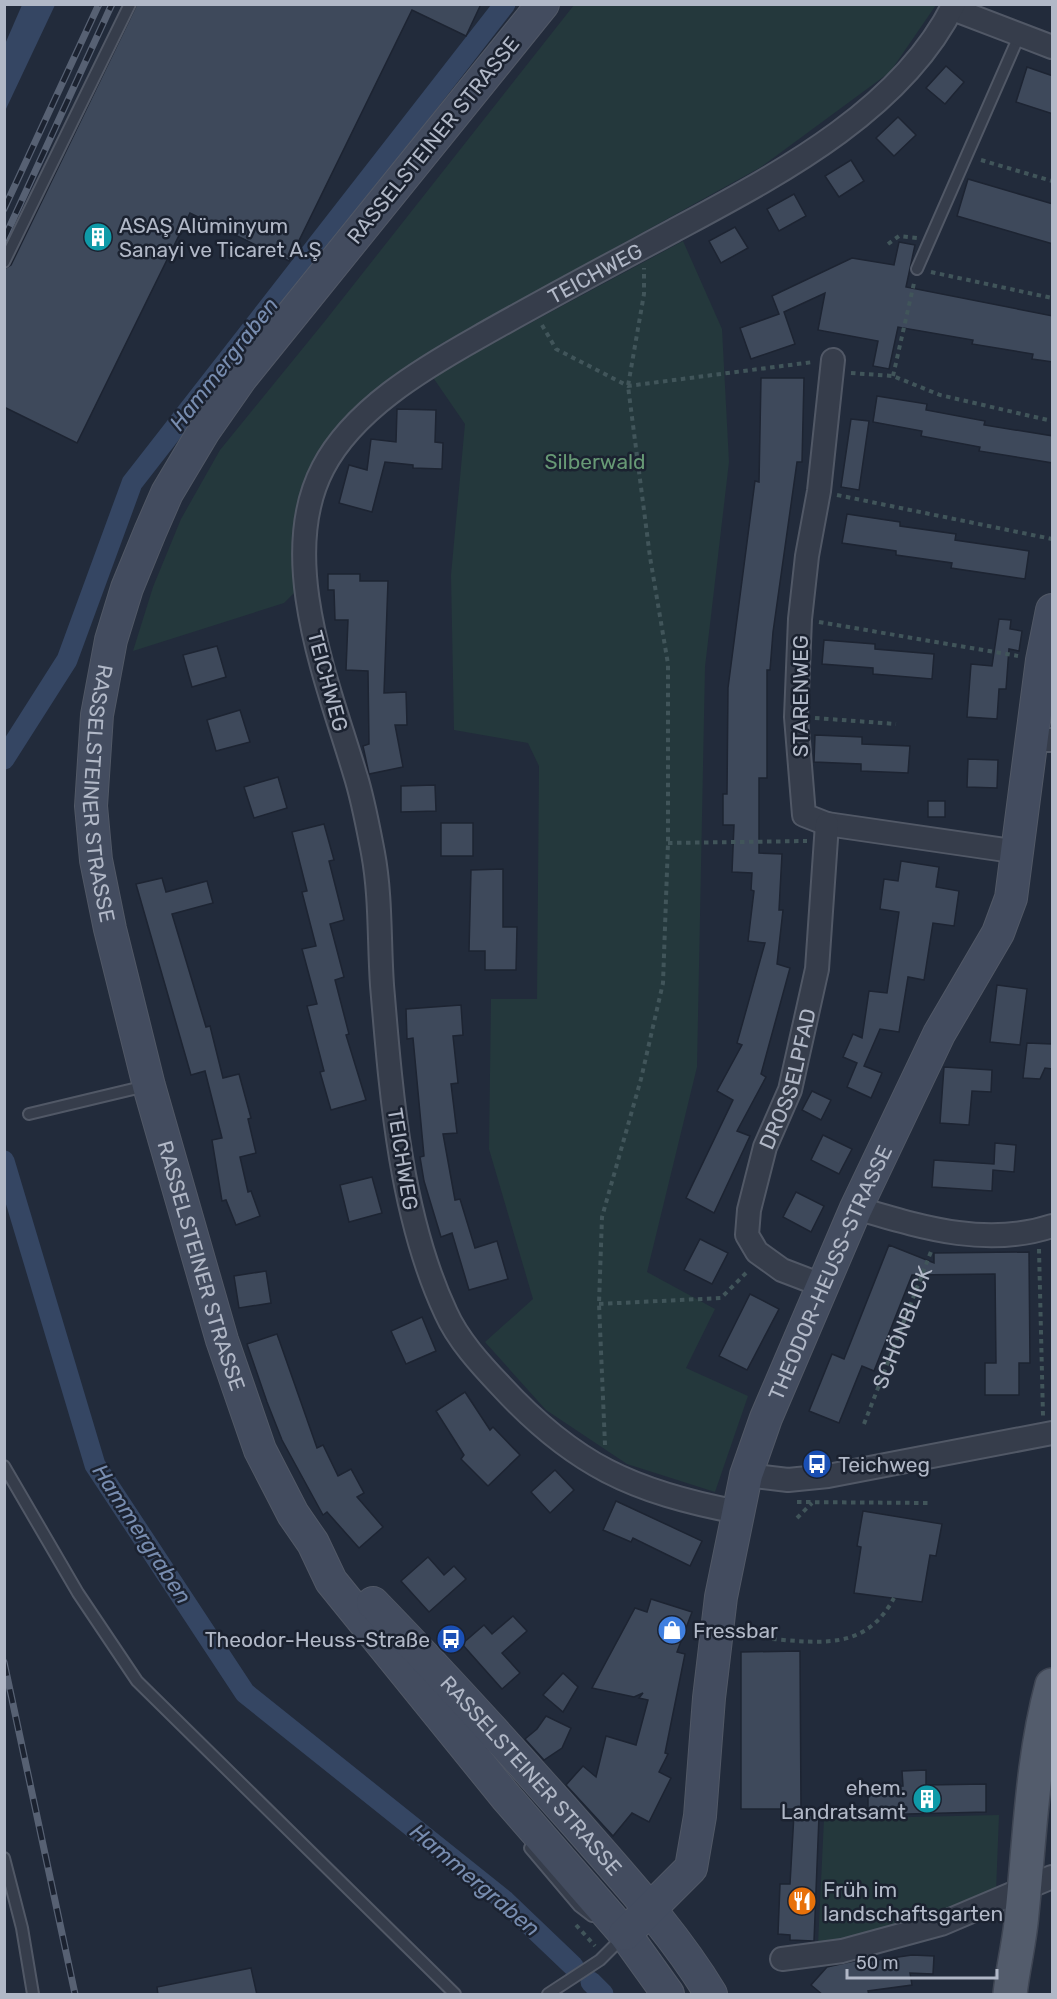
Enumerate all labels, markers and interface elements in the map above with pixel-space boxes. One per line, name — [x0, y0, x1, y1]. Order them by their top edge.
street label: RASSELSTEINER STRASSE — [342, 31, 524, 249]
place label: ASAŞ Alüminyum Sanayi ve Ticaret A.Ş — [119, 213, 322, 262]
building icon: ASAŞ Alüminyum Sanayi ve Ticaret A.Ş — [82, 221, 114, 253]
street label: TEICHWEG — [544, 237, 646, 309]
water label: Hammergraben — [164, 292, 284, 436]
park label: Silberwald — [544, 449, 646, 474]
street label: TEICHWEG — [303, 628, 353, 734]
street label: STARENWEG — [788, 635, 813, 757]
street label: RASSELSTEINER STRASSE — [78, 662, 121, 924]
street label: DROSSELPFAD — [753, 1006, 820, 1153]
street label: TEICHWEG — [383, 1106, 423, 1212]
street label: RASSELSTEINER STRASSE — [153, 1138, 251, 1394]
street label: THEODOR-HEUSS-STRASSE — [763, 1141, 897, 1404]
street label: SCHÖNBLICK — [867, 1262, 937, 1392]
bus stop icon: Teichweg — [801, 1448, 833, 1480]
place label: Teichweg — [838, 1452, 930, 1477]
water label: Hammergraben — [87, 1459, 197, 1609]
shop icon: Fressbar — [656, 1614, 688, 1646]
place label: Fressbar — [693, 1618, 778, 1643]
bus stop icon: Theodor-Heuss-Straße — [435, 1623, 467, 1655]
place label: Theodor-Heuss-Straße — [205, 1627, 430, 1652]
street label: RASSELSTEINER STRASSE — [436, 1670, 628, 1880]
place label: ehem. Landratsamt — [781, 1775, 906, 1824]
building icon: ehem. Landratsamt — [911, 1783, 943, 1815]
water label: Hammergraben — [405, 1818, 545, 1942]
place label: Früh im landschaftsgarten — [823, 1877, 1003, 1926]
restaurant icon: Früh im landschaftsgarten — [786, 1885, 818, 1917]
scale bar — [847, 1942, 997, 1980]
text: 50 m — [856, 1952, 899, 1974]

